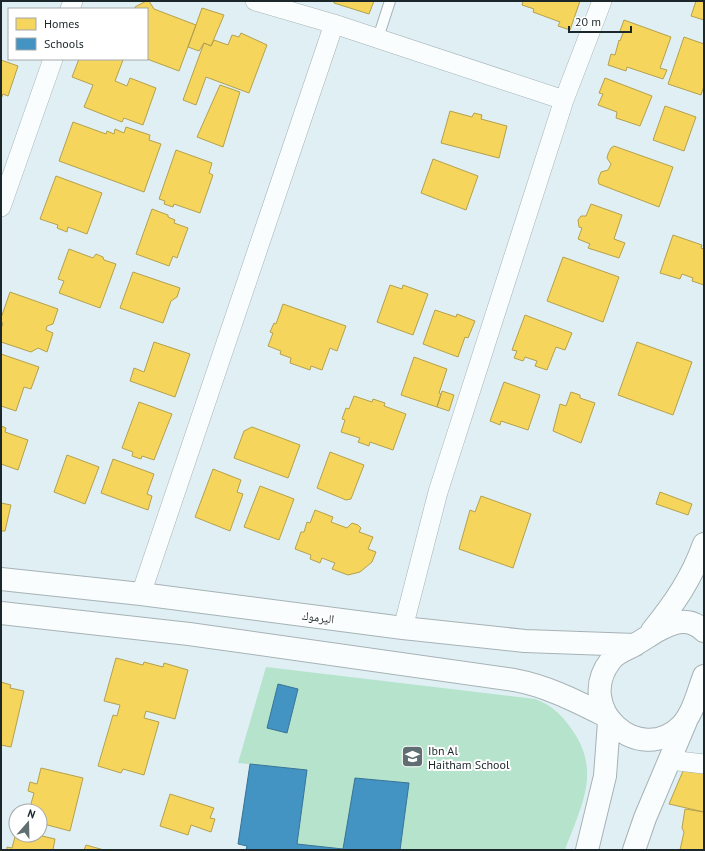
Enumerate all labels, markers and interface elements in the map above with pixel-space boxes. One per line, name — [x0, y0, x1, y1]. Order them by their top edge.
legend — [8, 8, 148, 60]
scale bar — [569, 8, 631, 34]
text: 20 m — [575, 14, 601, 29]
text: Homes — [44, 16, 79, 31]
text: Schools — [44, 36, 84, 51]
street label: اليرموك — [301, 608, 335, 627]
place label: Ibn Al Haitham School — [428, 743, 510, 772]
school or university icon: Ibn Al Haitham School — [400, 744, 426, 770]
north arrow — [8, 803, 48, 843]
text: N — [26, 806, 37, 821]

